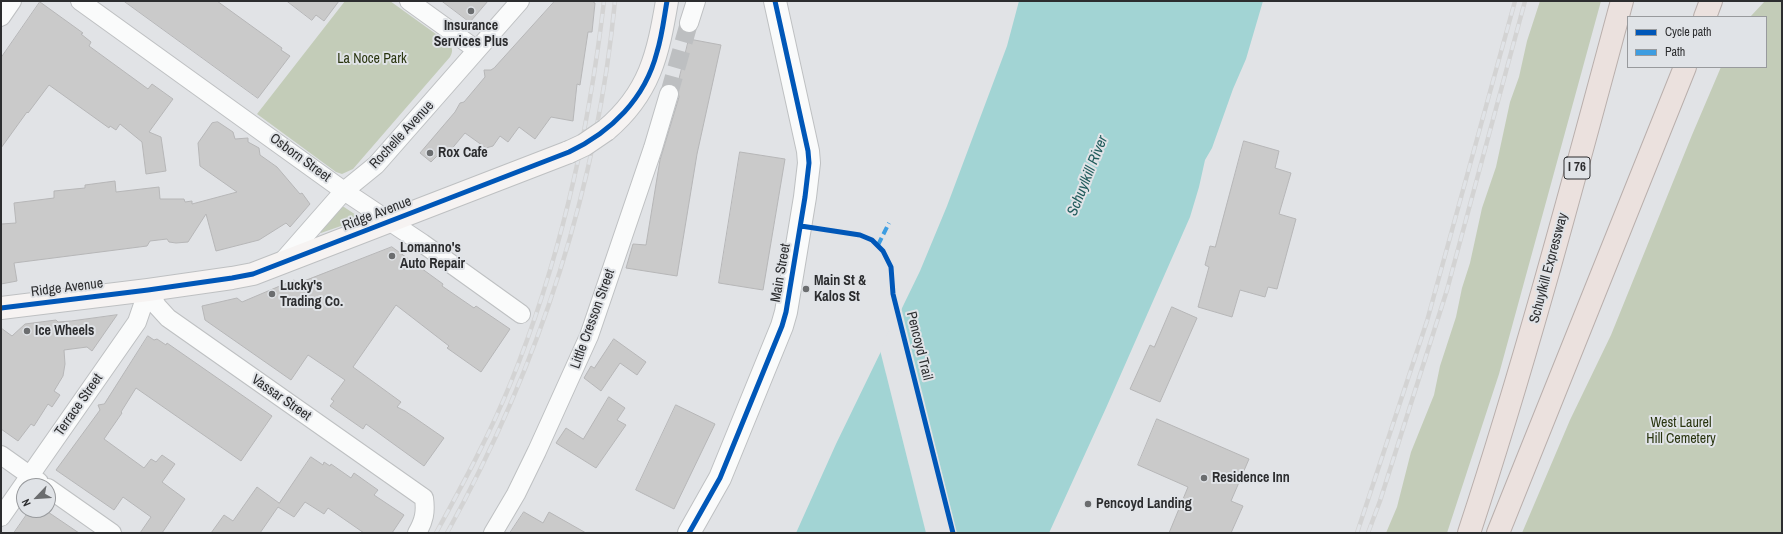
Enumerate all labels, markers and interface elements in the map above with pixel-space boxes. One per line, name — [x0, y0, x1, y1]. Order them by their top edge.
marker: Insurance Services Plus — [466, 6, 476, 16]
legend — [1627, 16, 1767, 68]
place label: Insurance Services Plus — [434, 18, 508, 50]
text: Cycle path — [1665, 24, 1712, 40]
text: Path — [1665, 44, 1685, 60]
park label: La Noce Park — [337, 51, 407, 67]
street label: Rochelle Avenue — [366, 98, 438, 172]
street label: Osborn Street — [266, 130, 334, 186]
water label: Schuylkill River — [1064, 133, 1112, 219]
place label: Rox Cafe — [438, 145, 488, 161]
marker: Rox Cafe — [425, 148, 435, 158]
road number: I 76 — [1564, 157, 1590, 179]
street label: Ridge Avenue — [340, 193, 414, 235]
street label: Schuylkill Expressway — [1526, 211, 1572, 325]
place label: Lomanno's Auto Repair — [400, 240, 465, 272]
street label: Main Street — [768, 242, 794, 304]
marker: Lomanno's Auto Repair — [387, 251, 397, 261]
street label: Little Cresson Street — [567, 267, 619, 371]
place label: Main St & Kalos St — [814, 273, 866, 306]
street label: Ridge Avenue — [30, 275, 104, 301]
place label: Lucky's Trading Co. — [280, 278, 343, 310]
marker: Main St & Kalos St — [801, 284, 811, 294]
marker: Lucky's Trading Co. — [267, 289, 277, 299]
street label: Pencoyd Trail — [902, 310, 936, 382]
place label: Ice Wheels — [35, 323, 94, 339]
marker: Ice Wheels — [22, 326, 32, 336]
street label: Terrace Street — [51, 371, 107, 439]
street label: Vassar Street — [248, 371, 314, 425]
park label: West Laurel Hill Cemetery — [1646, 415, 1716, 448]
place label: Residence Inn — [1212, 470, 1290, 486]
marker: Residence Inn — [1199, 473, 1209, 483]
north arrow — [16, 478, 56, 518]
place label: Pencoyd Landing — [1096, 496, 1192, 512]
text: N — [18, 497, 34, 509]
marker: Pencoyd Landing — [1083, 499, 1093, 509]

